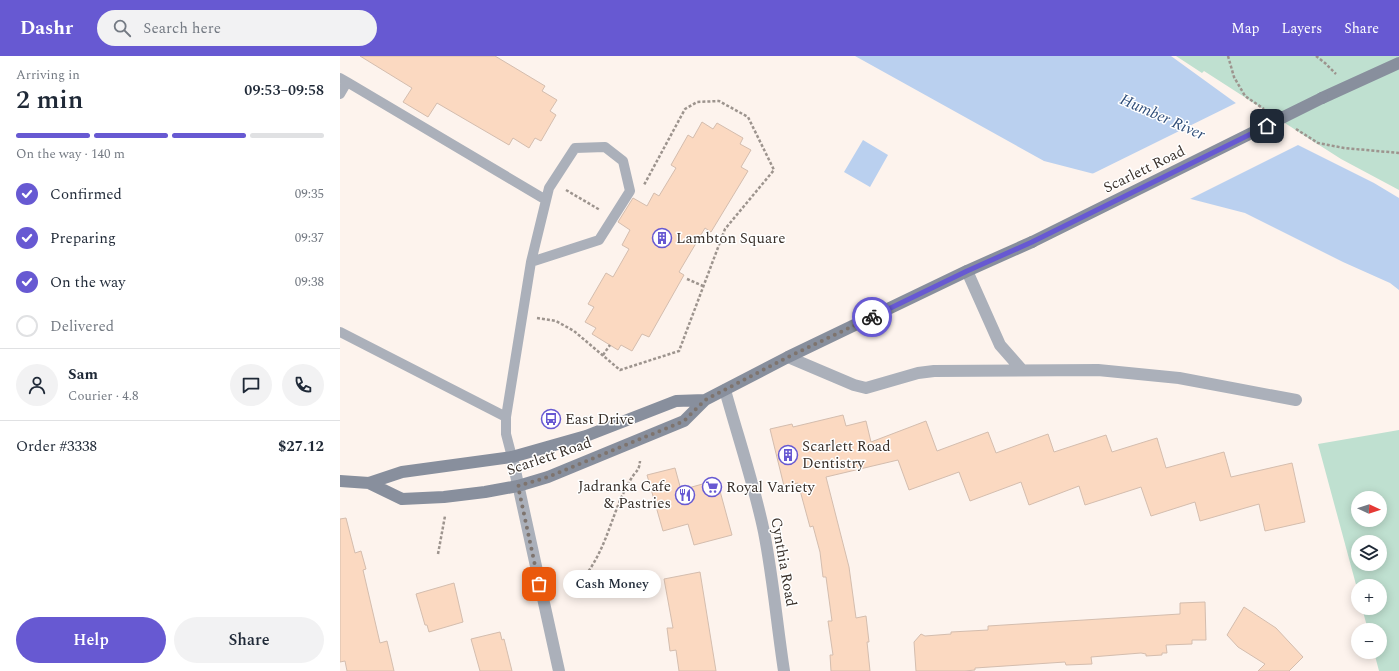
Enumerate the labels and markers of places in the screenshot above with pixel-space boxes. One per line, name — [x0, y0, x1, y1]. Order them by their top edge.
pin — [1250, 109, 1284, 143]
building icon: Lambton Square — [651, 227, 673, 249]
place label: Lambton Square — [676, 227, 785, 250]
bus stop icon: East Drive — [540, 408, 562, 430]
place label: East Drive — [565, 408, 634, 431]
place label: Scarlett Road Dentistry — [802, 435, 891, 475]
building icon: Scarlett Road Dentistry — [777, 444, 799, 466]
place label: Jadranka Cafe & Pastries — [578, 475, 671, 515]
supermarket icon: Royal Variety — [701, 476, 723, 498]
place label: Royal Variety — [726, 476, 816, 499]
restaurant icon: Jadranka Cafe & Pastries — [674, 484, 696, 506]
pin — [522, 567, 556, 601]
callout: Cash Money — [563, 570, 661, 598]

